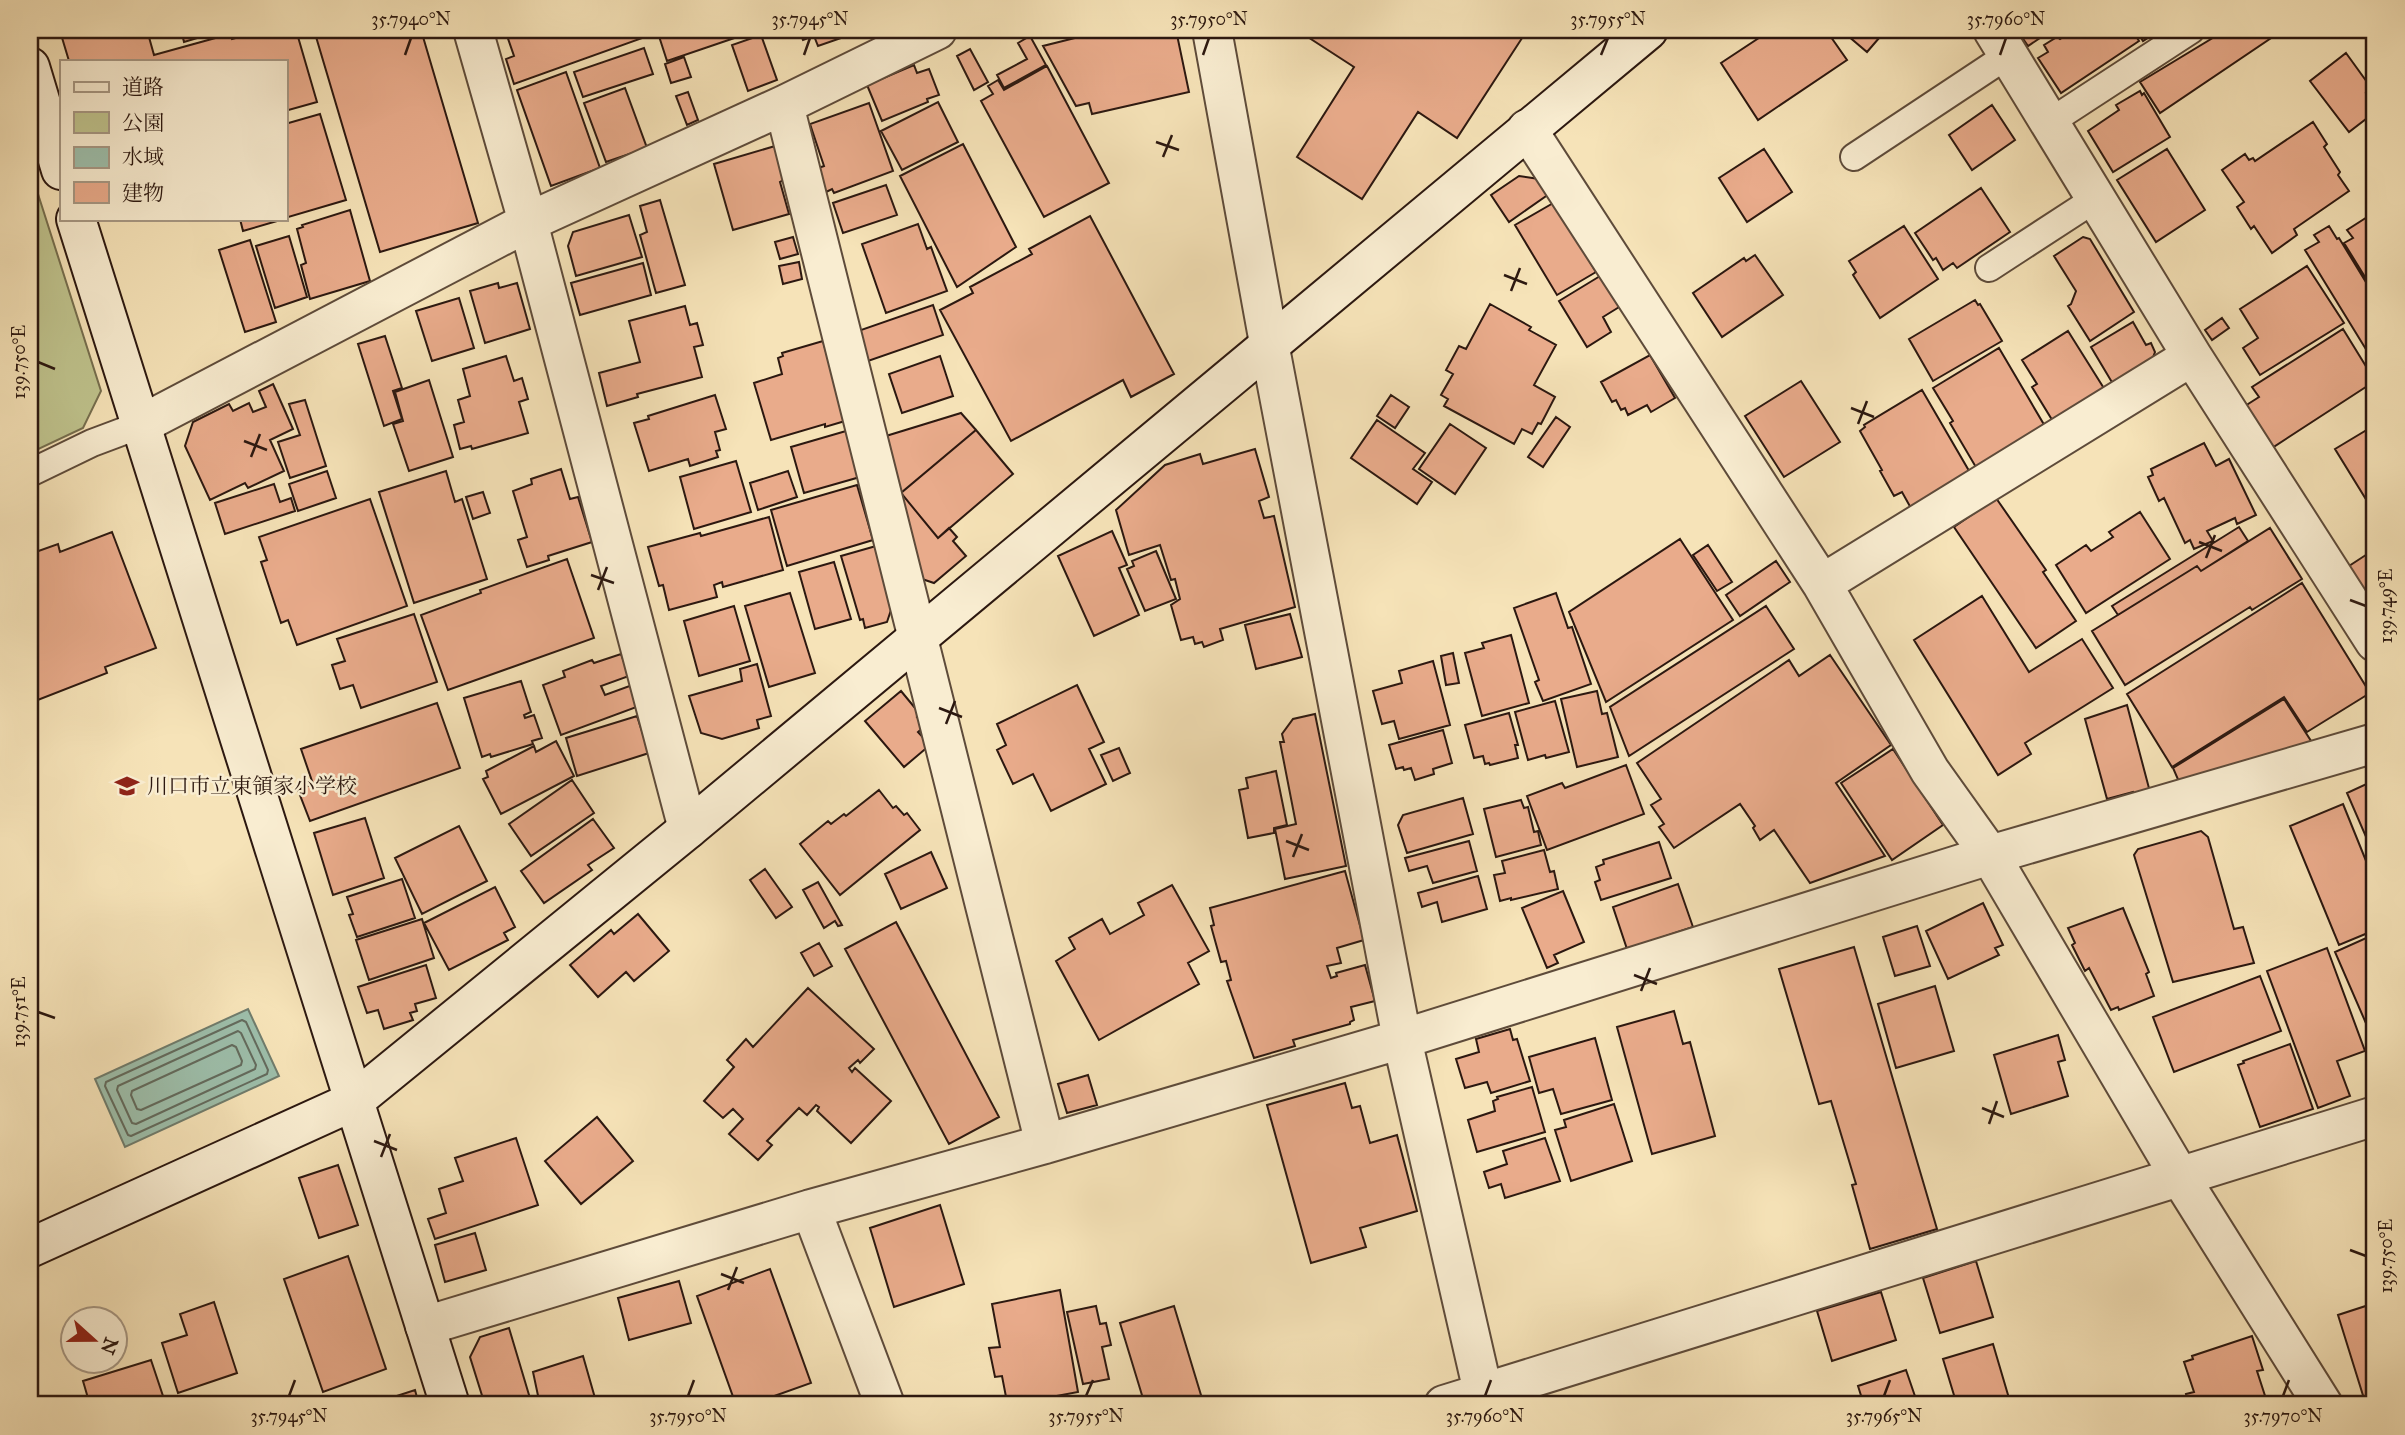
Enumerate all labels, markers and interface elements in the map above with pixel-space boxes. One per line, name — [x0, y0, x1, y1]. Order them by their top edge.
text: 35.7940°N — [371, 8, 451, 30]
text: 35.7945°N — [771, 8, 849, 30]
text: 35.7950°N — [1170, 8, 1248, 30]
text: 35.7955°N — [1570, 8, 1646, 30]
text: 35.7960°N — [1967, 8, 2045, 30]
legend — [60, 60, 287, 220]
text: 道路 — [122, 74, 164, 100]
text: 公園 — [122, 110, 164, 136]
text: 水域 — [122, 144, 164, 170]
text: 建物 — [122, 180, 164, 206]
text: 139.750°E — [8, 325, 30, 399]
text: 139.749°E — [2375, 568, 2397, 643]
school or university icon: 川口市立東領家小学校 — [113, 772, 141, 800]
place label: 川口市立東領家小学校 — [147, 773, 357, 799]
text: 139.751°E — [8, 976, 30, 1048]
text: 139.750°E — [2375, 1219, 2397, 1293]
north arrow — [60, 1306, 130, 1376]
text: N — [96, 1334, 123, 1358]
text: 35.7945°N — [250, 1405, 328, 1427]
text: 35.7950°N — [649, 1405, 727, 1427]
text: 35.7955°N — [1048, 1405, 1124, 1427]
text: 35.7960°N — [1446, 1405, 1524, 1427]
text: 35.7965°N — [1846, 1405, 1922, 1427]
text: 35.7970°N — [2244, 1405, 2322, 1427]

